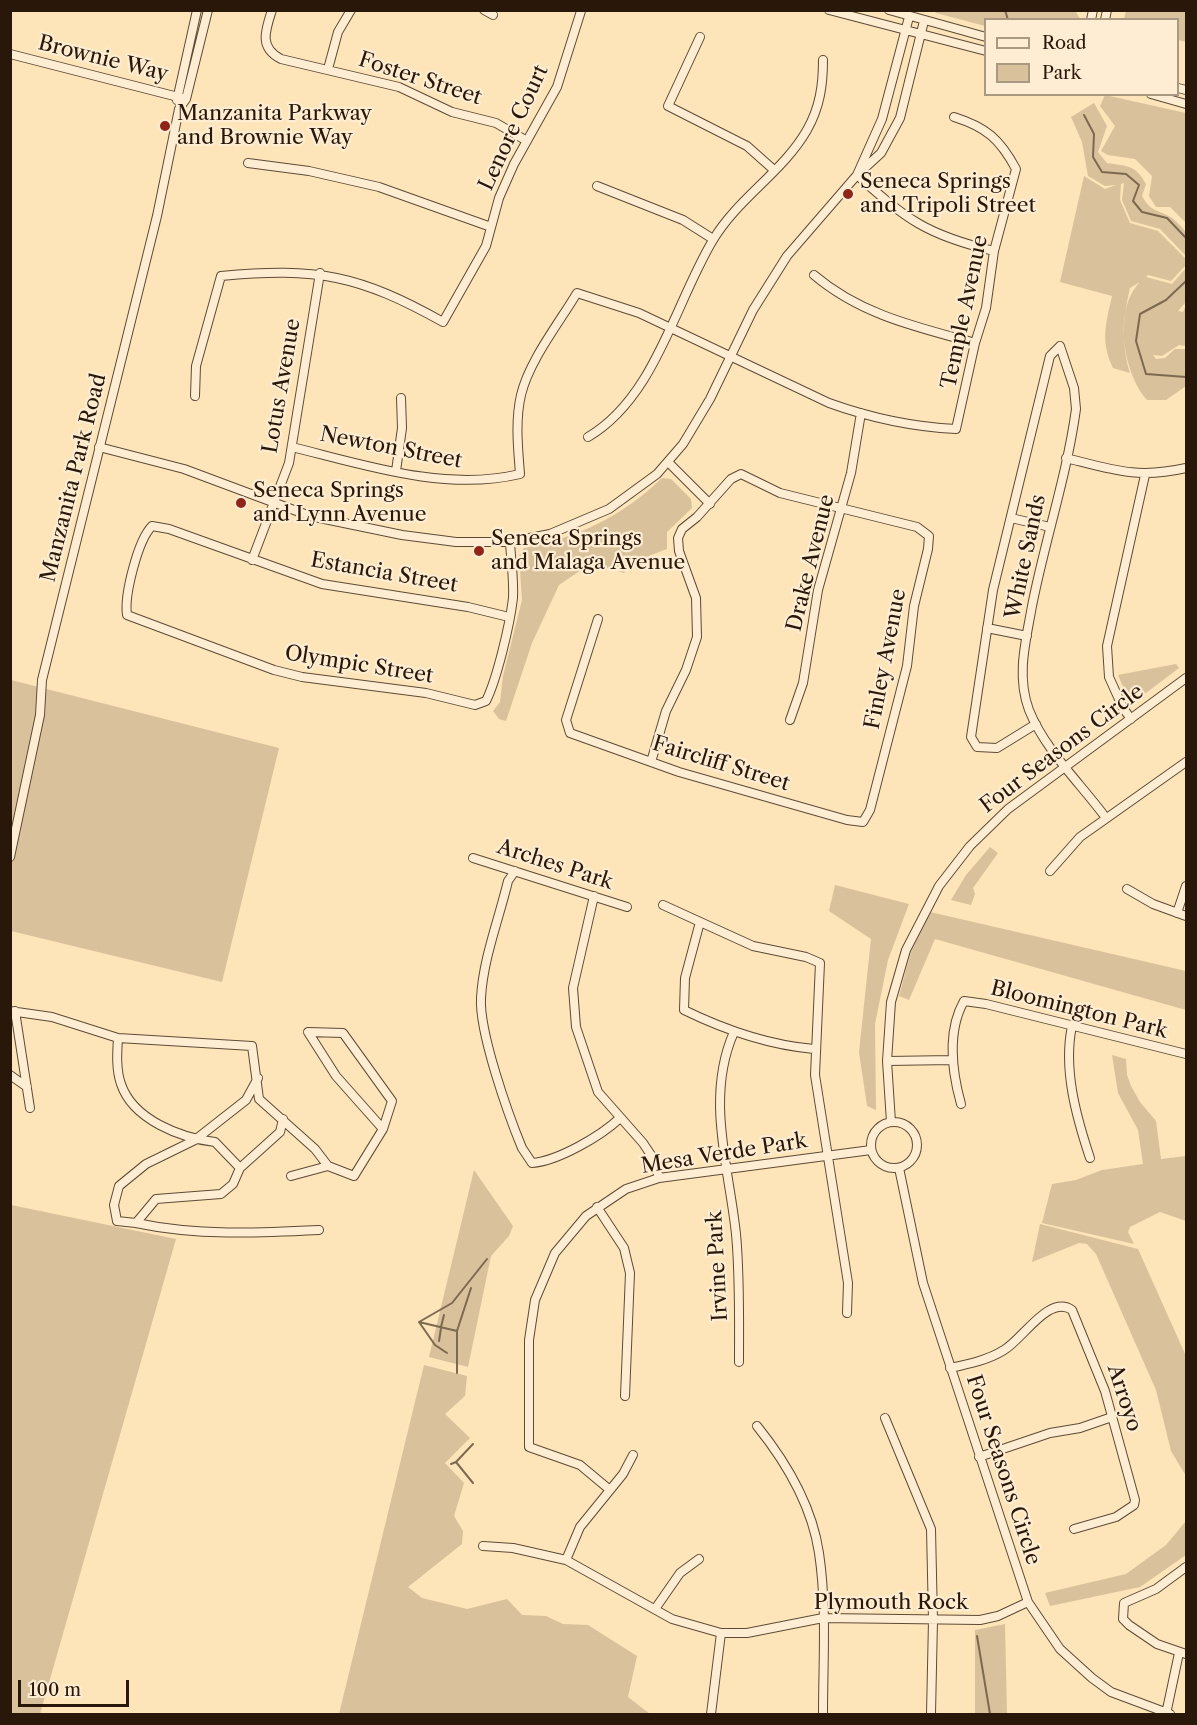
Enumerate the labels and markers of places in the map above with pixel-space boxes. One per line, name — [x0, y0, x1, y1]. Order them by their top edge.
place label: Manzanita Parkway and Brownie Way — [177, 101, 372, 151]
marker: Manzanita Parkway and Brownie Way — [158, 119, 172, 133]
place label: Seneca Springs and Tripoli Street — [860, 169, 1036, 219]
marker: Seneca Springs and Tripoli Street — [841, 187, 855, 201]
place label: Seneca Springs and Lynn Avenue — [253, 478, 427, 528]
marker: Seneca Springs and Lynn Avenue — [234, 496, 248, 510]
place label: Seneca Springs and Malaga Avenue — [491, 526, 685, 576]
marker: Seneca Springs and Malaga Avenue — [472, 544, 486, 558]

